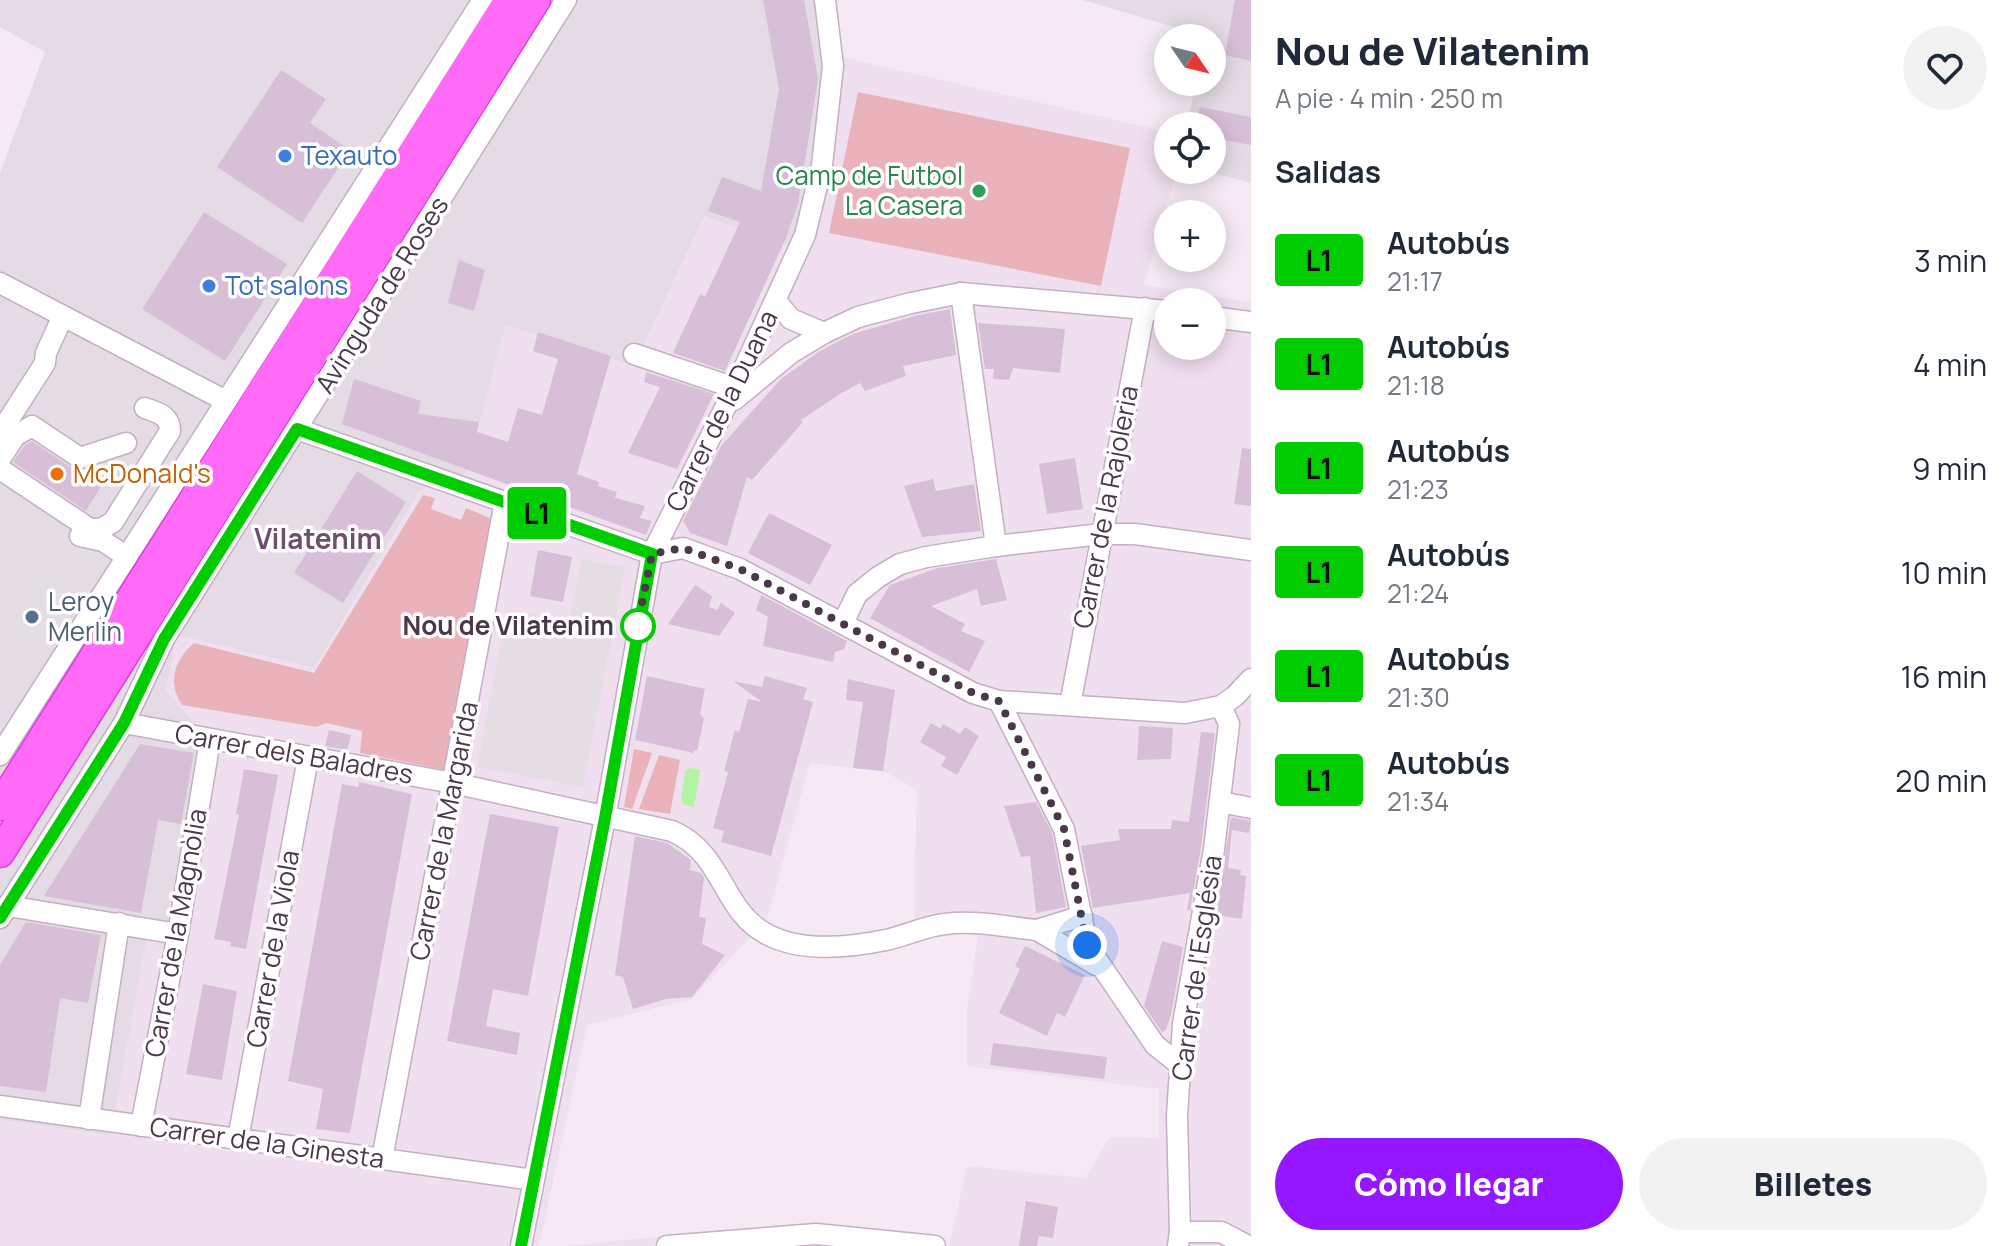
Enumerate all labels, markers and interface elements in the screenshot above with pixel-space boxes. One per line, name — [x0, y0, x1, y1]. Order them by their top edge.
north arrow — [1154, 24, 1226, 96]
map controls — [1154, 24, 1226, 360]
text: Nou de Vilatenim — [1275, 24, 1590, 76]
button: heart — [1903, 26, 1987, 110]
text: A pie · 4 min · 250 m — [1275, 80, 1503, 116]
button: locate — [1154, 112, 1226, 184]
place label: Texauto — [301, 137, 397, 173]
marker: Texauto — [276, 147, 294, 165]
text: Salidas — [1275, 151, 1381, 192]
place label: Camp de Futbol La Casera — [776, 157, 963, 223]
marker: Camp de Futbol La Casera — [970, 182, 988, 200]
street label: Avinguda de Roses — [306, 189, 456, 400]
button: + — [1154, 200, 1226, 272]
text: Autobús — [1387, 222, 1510, 263]
text: 3 min — [1914, 240, 1987, 281]
text: L1 — [1305, 241, 1333, 279]
text: 21:17 — [1387, 263, 1443, 299]
place label: Tot salons — [225, 267, 348, 303]
marker: Tot salons — [200, 277, 218, 295]
button: − — [1154, 288, 1226, 360]
street label: Carrer de la Duana — [657, 304, 786, 517]
text: Autobús — [1387, 326, 1510, 367]
text: 4 min — [1913, 344, 1987, 385]
text: L1 — [1305, 345, 1333, 383]
text: 21:18 — [1387, 367, 1445, 403]
street label: Carrer de la Rajoleria — [1064, 382, 1146, 631]
text: Autobús — [1387, 430, 1510, 471]
text: 9 min — [1912, 448, 1987, 489]
text: L1 — [1305, 449, 1333, 487]
place label: McDonald's — [73, 455, 211, 491]
marker: McDonald's — [48, 465, 66, 483]
text: 21:23 — [1387, 471, 1449, 507]
line badge: L1 — [501, 487, 573, 539]
text: L1 — [523, 494, 551, 532]
district label: Vilatenim — [254, 519, 382, 557]
text: Autobús — [1387, 534, 1510, 575]
text: 10 min — [1901, 552, 1987, 593]
text: L1 — [1305, 553, 1333, 591]
text: 21:24 — [1387, 575, 1449, 611]
place label: Leroy Merlin — [48, 583, 122, 649]
place label: Nou de Vilatenim — [402, 607, 614, 643]
marker: Leroy Merlin — [23, 608, 41, 626]
marker: Nou de Vilatenim — [621, 609, 655, 643]
text: Autobús — [1387, 638, 1510, 679]
text: 16 min — [1900, 656, 1987, 697]
text: L1 — [1305, 657, 1333, 695]
text: 21:30 — [1387, 679, 1450, 715]
street label: Carrer de la Margarida — [400, 698, 486, 963]
street label: Carrer dels Baladres — [172, 714, 416, 792]
text: Autobús — [1387, 742, 1510, 783]
text: 20 min — [1895, 760, 1987, 801]
text: L1 — [1305, 761, 1333, 799]
text: 21:34 — [1387, 783, 1449, 819]
street label: Carrer de la Magnòlia — [135, 806, 215, 1060]
street label: Carrer de la Viola — [237, 847, 307, 1050]
street label: Carrer de l'Església — [1162, 853, 1230, 1083]
your location — [1067, 925, 1107, 965]
street label: Carrer de la Ginesta — [148, 1108, 387, 1176]
button: Cómo llegar — [1275, 1138, 1623, 1230]
button: Billetes — [1639, 1138, 1987, 1230]

